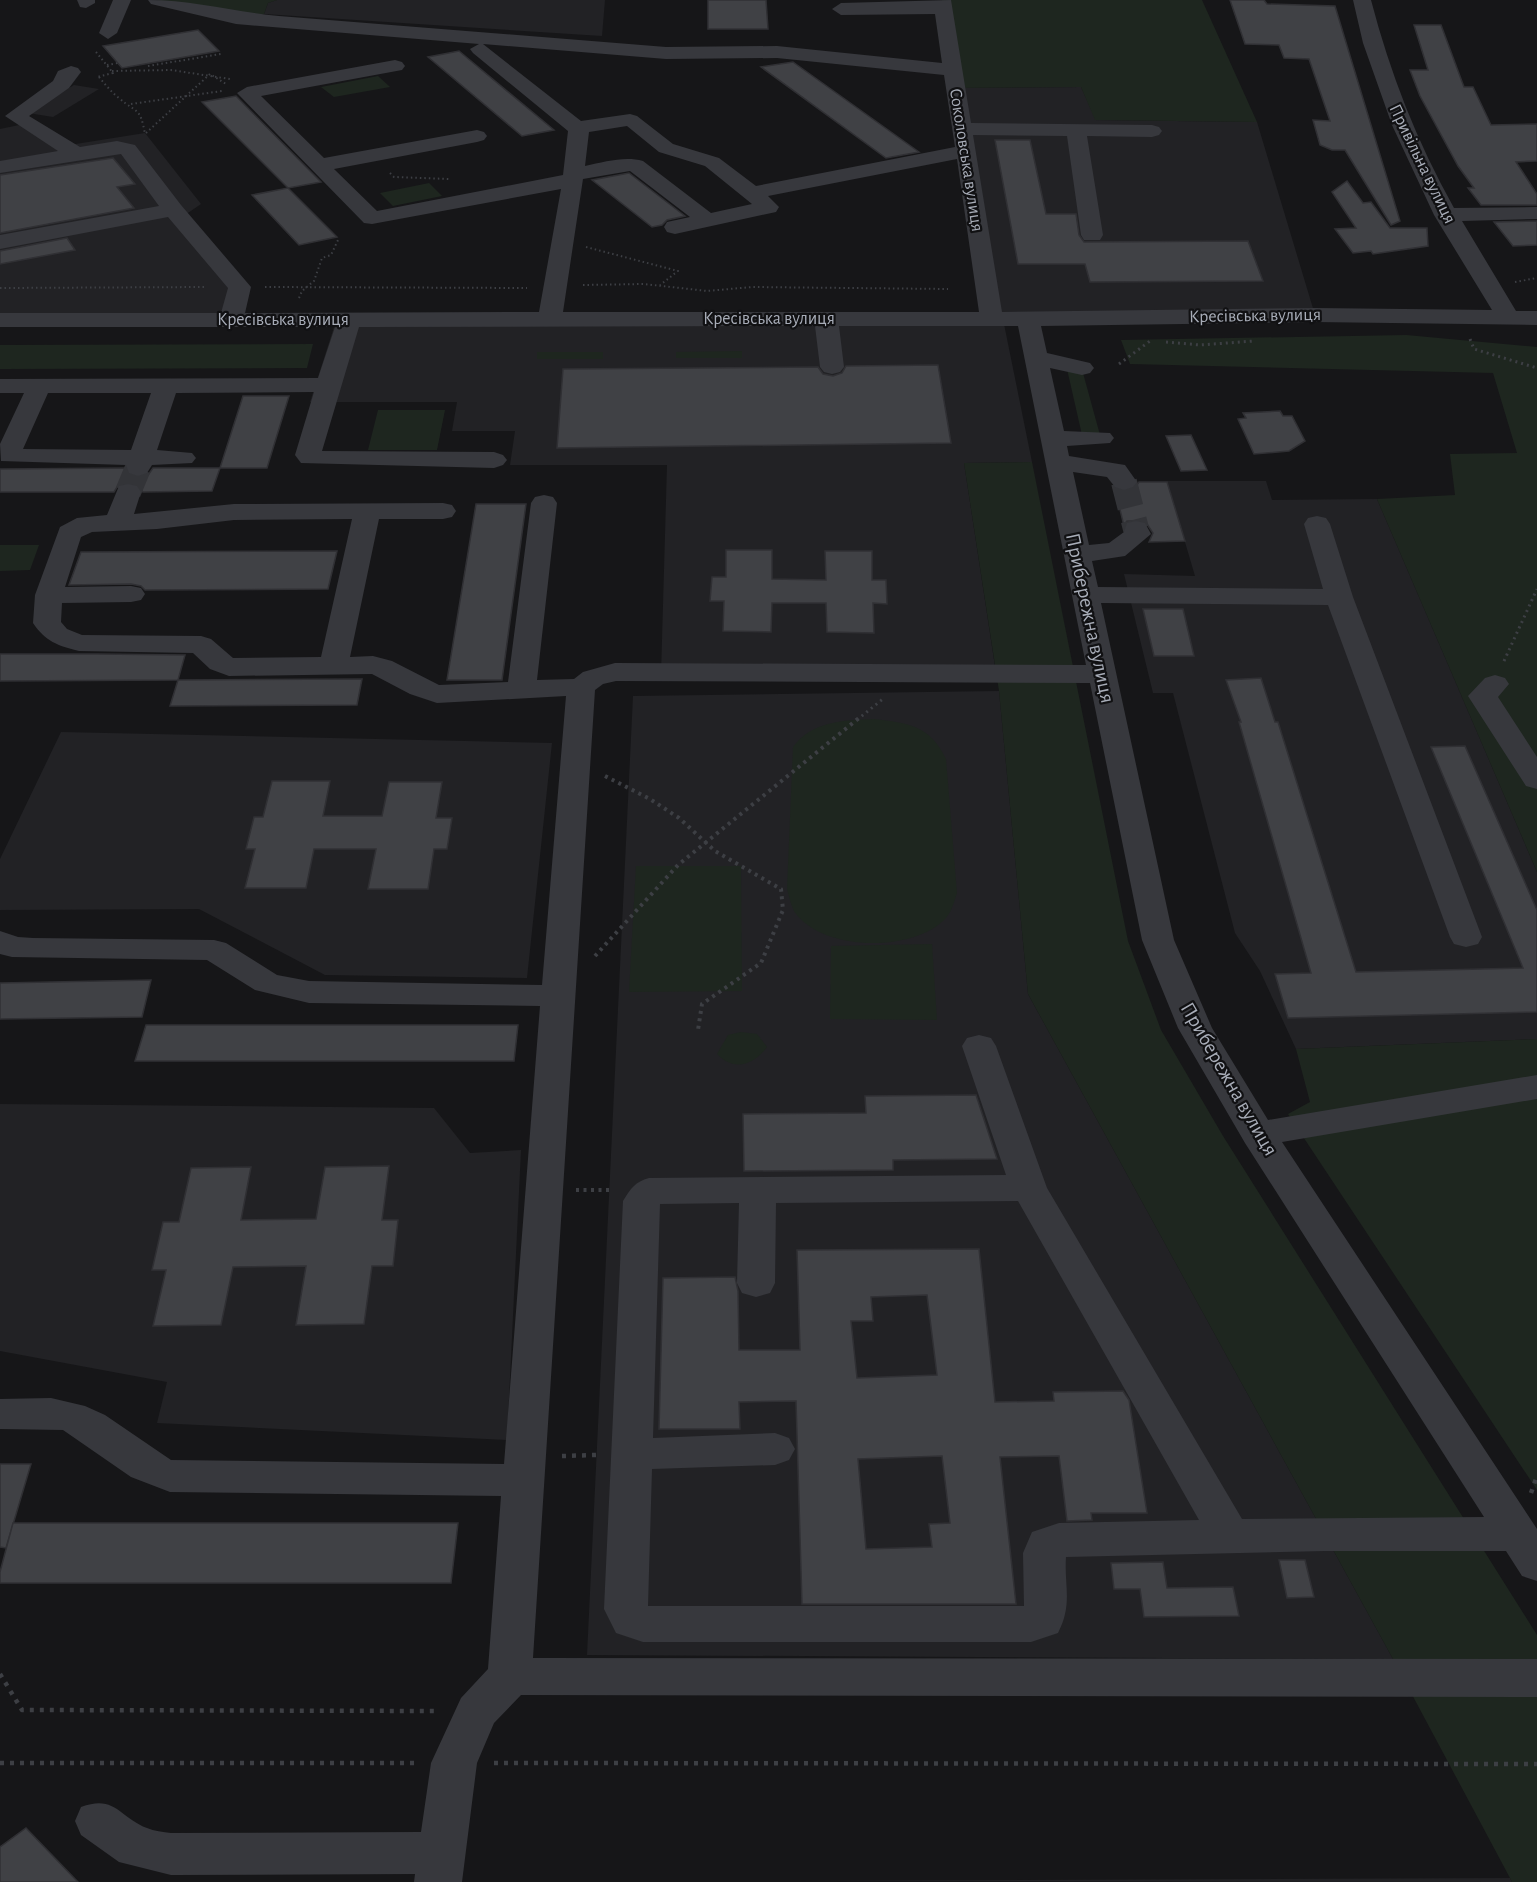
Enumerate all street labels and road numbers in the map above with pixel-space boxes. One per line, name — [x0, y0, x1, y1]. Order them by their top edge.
street label: Соколовська вулиця — [946, 87, 986, 233]
street label: Привільна вулиця — [1385, 101, 1459, 227]
street label: Кресівська вулиця — [1189, 306, 1321, 326]
street label: Кресівська вулиця — [703, 310, 835, 328]
street label: Кресівська вулиця — [217, 311, 349, 329]
street label: Прибережна вулиця — [1062, 531, 1118, 705]
street label: Прибережна вулиця — [1177, 999, 1281, 1159]

